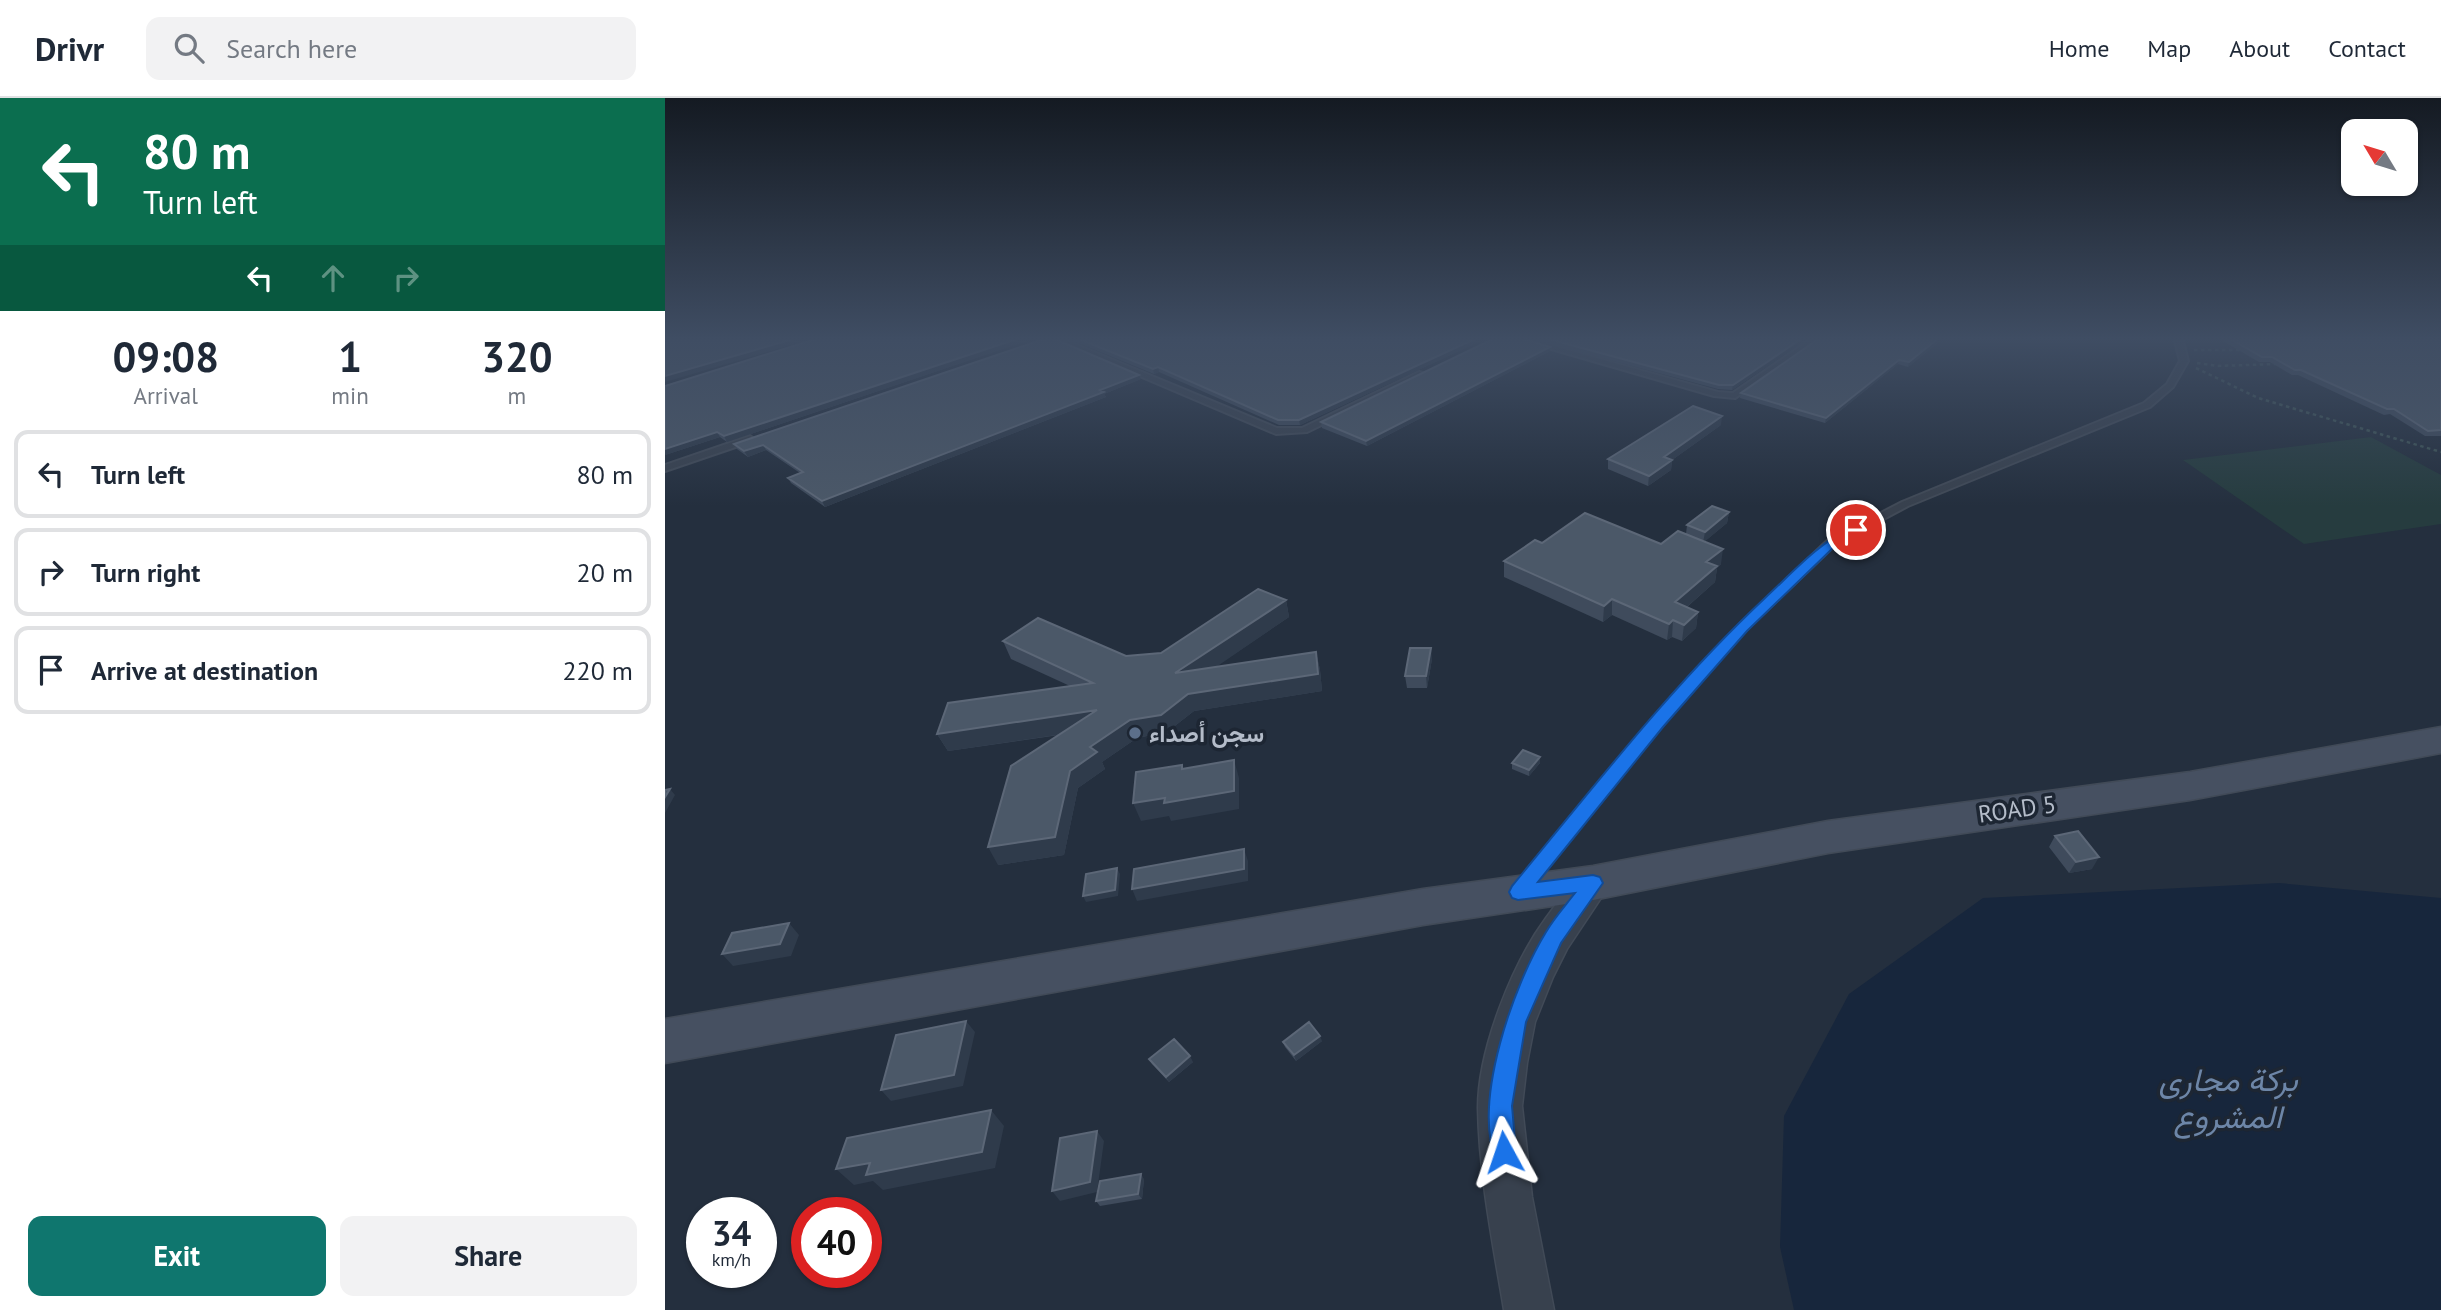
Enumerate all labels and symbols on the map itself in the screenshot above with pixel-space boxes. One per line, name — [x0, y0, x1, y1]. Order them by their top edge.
north arrow — [2341, 119, 2419, 196]
pin — [1826, 500, 1886, 560]
place label: سجن أصداء — [1149, 718, 1264, 749]
marker: سجن أصداء — [1127, 725, 1143, 741]
street label: ROAD 5 — [1976, 788, 2058, 830]
water label: بركة مجارى المشروع — [2159, 1058, 2299, 1139]
position arrow — [1467, 1115, 1541, 1189]
speed limit sign: 40 — [791, 1197, 882, 1288]

